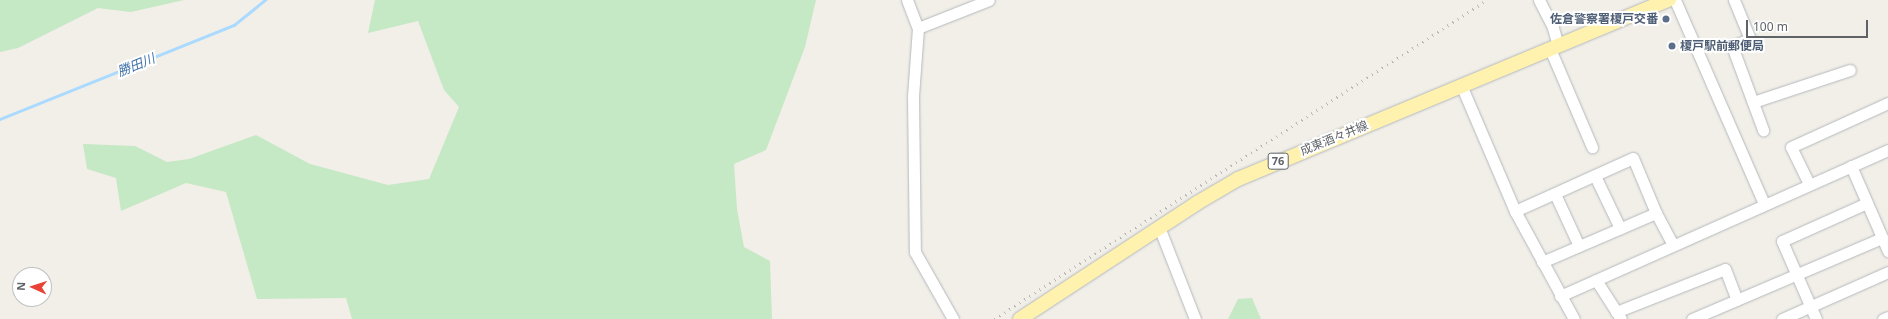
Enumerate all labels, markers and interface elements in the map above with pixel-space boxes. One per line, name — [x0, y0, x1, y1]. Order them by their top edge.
place label: 佐倉警察署榎戸交番 — [1550, 12, 1658, 26]
scale bar — [1748, 12, 1870, 38]
marker: 佐倉警察署榎戸交番 — [1661, 14, 1671, 24]
text: 100 m — [1753, 18, 1788, 35]
place label: 榎戸駅前郵便局 — [1680, 39, 1764, 53]
marker: 榎戸駅前郵便局 — [1667, 41, 1677, 51]
water label: 勝田川 — [115, 50, 157, 80]
street label: 成東酒々井線 — [1298, 118, 1370, 158]
road number: 76 — [1267, 152, 1289, 170]
north arrow — [12, 267, 52, 307]
text: N — [13, 282, 28, 291]

